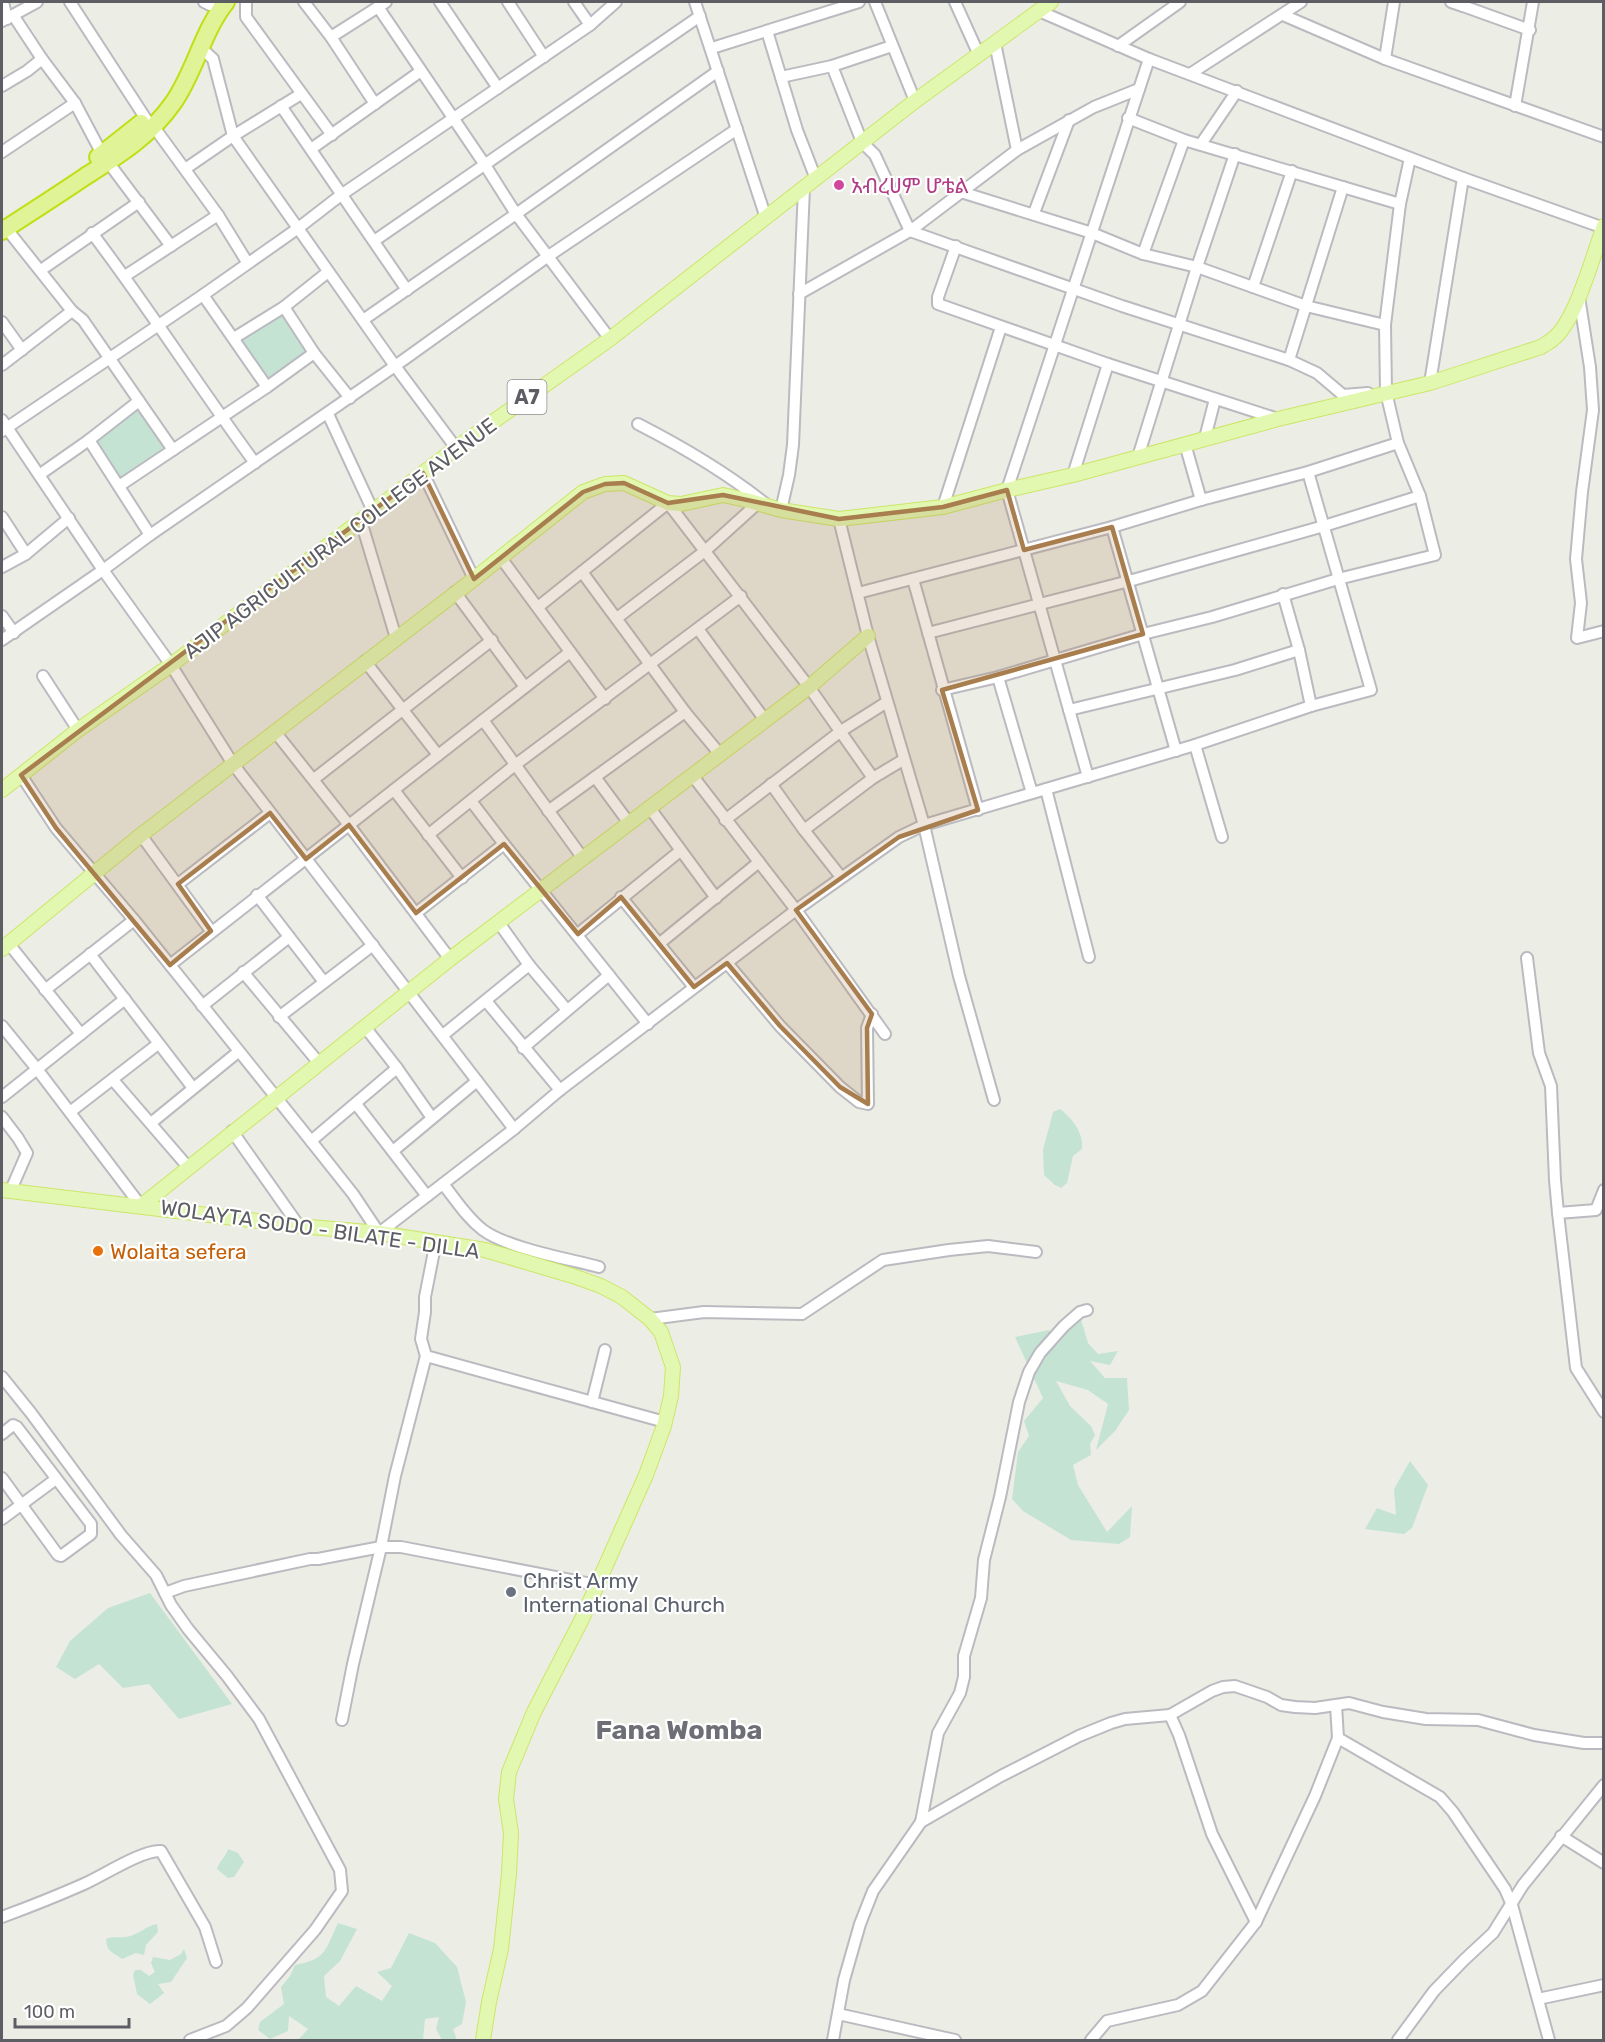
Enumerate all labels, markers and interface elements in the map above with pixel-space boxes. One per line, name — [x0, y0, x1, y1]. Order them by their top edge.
place label: አብረሀም ሆቴል — [851, 173, 969, 198]
marker: አብረሀም ሆቴል — [832, 178, 846, 192]
road number: A7 — [508, 380, 546, 414]
street label: AJIP AGRICULTURAL COLLEGE AVENUE — [179, 412, 501, 664]
street label: WOLAYTA SODO - BILATE - DILLA — [159, 1194, 481, 1264]
place label: Wolaita sefera — [110, 1239, 247, 1264]
marker: Wolaita sefera — [91, 1244, 105, 1258]
place label: Christ Army International Church — [523, 1568, 725, 1617]
marker: Christ Army International Church — [504, 1585, 518, 1599]
district label: Fana Womba — [595, 1714, 763, 1746]
scale bar — [15, 1991, 129, 2029]
text: 100 m — [24, 2001, 75, 2023]

